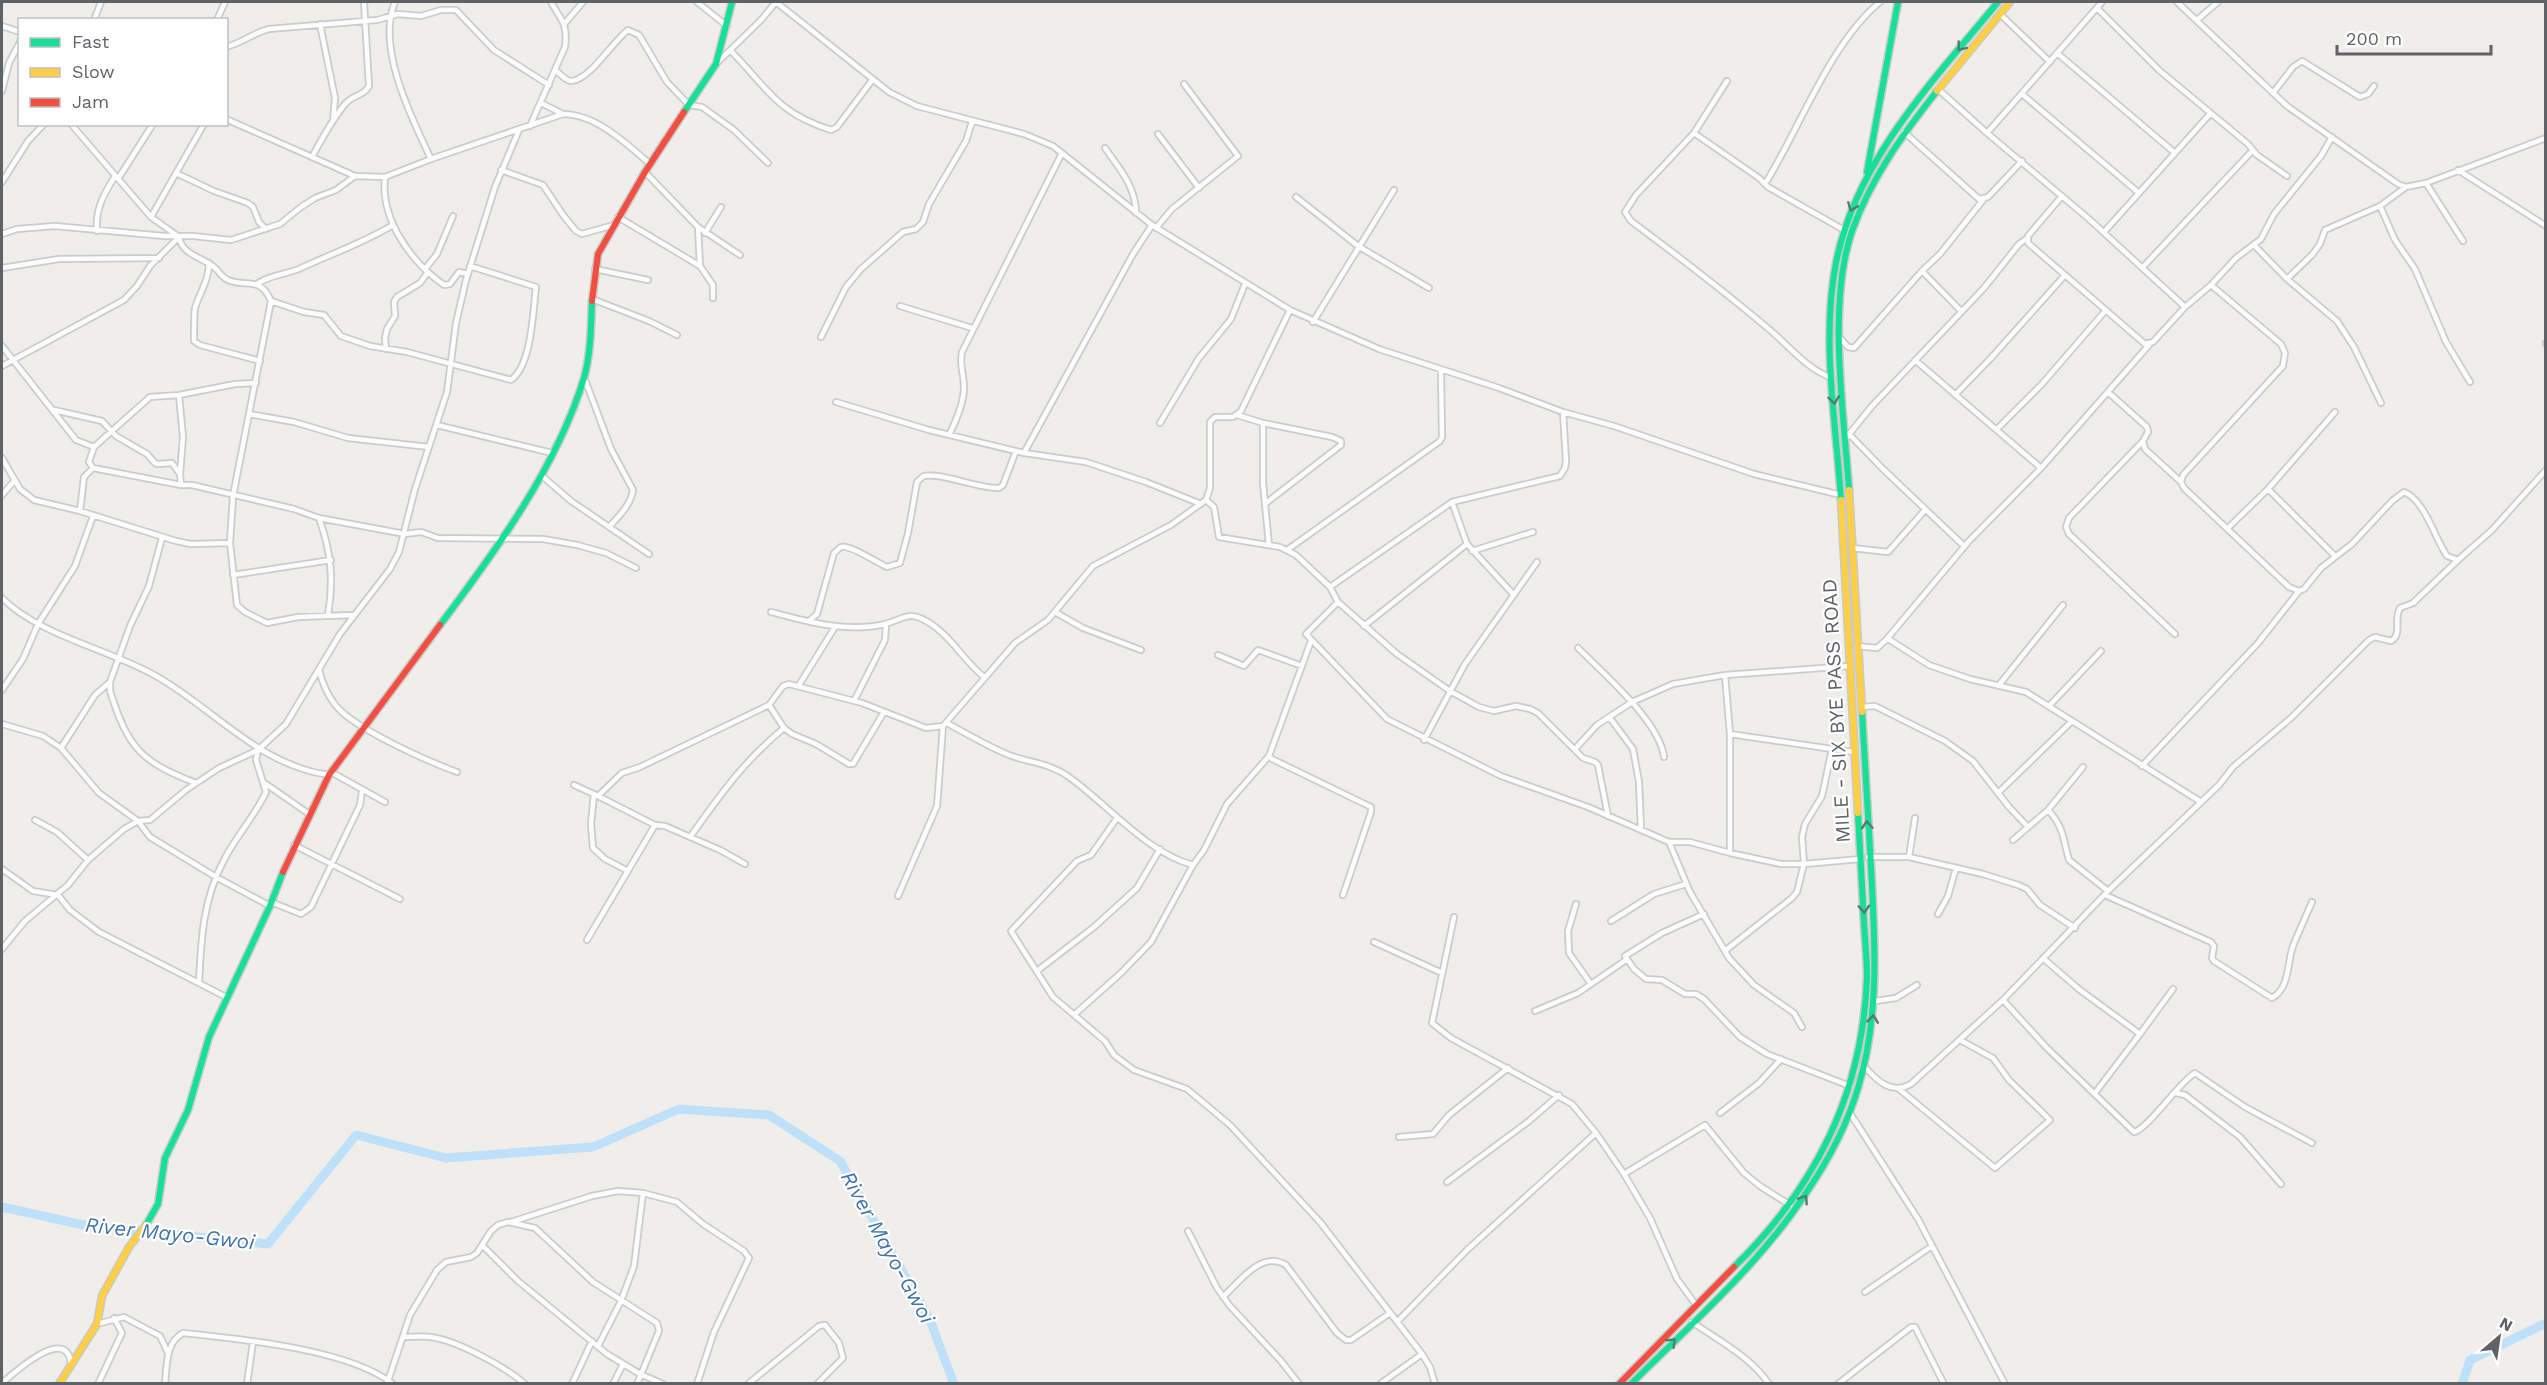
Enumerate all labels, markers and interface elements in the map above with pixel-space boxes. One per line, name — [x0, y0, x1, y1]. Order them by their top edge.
legend — [18, 18, 228, 126]
scale bar — [2337, 18, 2492, 56]
text: 200 m — [2346, 28, 2402, 49]
text: Fast — [72, 31, 110, 52]
one-way arrow — [1958, 41, 1969, 52]
text: Slow — [72, 61, 115, 82]
text: Jam — [72, 91, 109, 112]
one-way arrow — [1846, 202, 1859, 212]
one-way arrow — [1827, 395, 1840, 404]
street label: MILE - SIX BYE PASS ROAD — [1817, 578, 1855, 844]
one-way arrow — [1860, 820, 1873, 829]
one-way arrow — [1857, 904, 1870, 913]
one-way arrow — [1866, 1014, 1879, 1024]
water label: River Mayo-Gwoi — [836, 1166, 941, 1328]
one-way arrow — [1797, 1195, 1808, 1206]
water label: River Mayo-Gwoi — [84, 1212, 257, 1254]
north arrow — [2469, 1307, 2529, 1367]
text: N — [2496, 1313, 2516, 1336]
one-way arrow — [1664, 1338, 1675, 1349]

